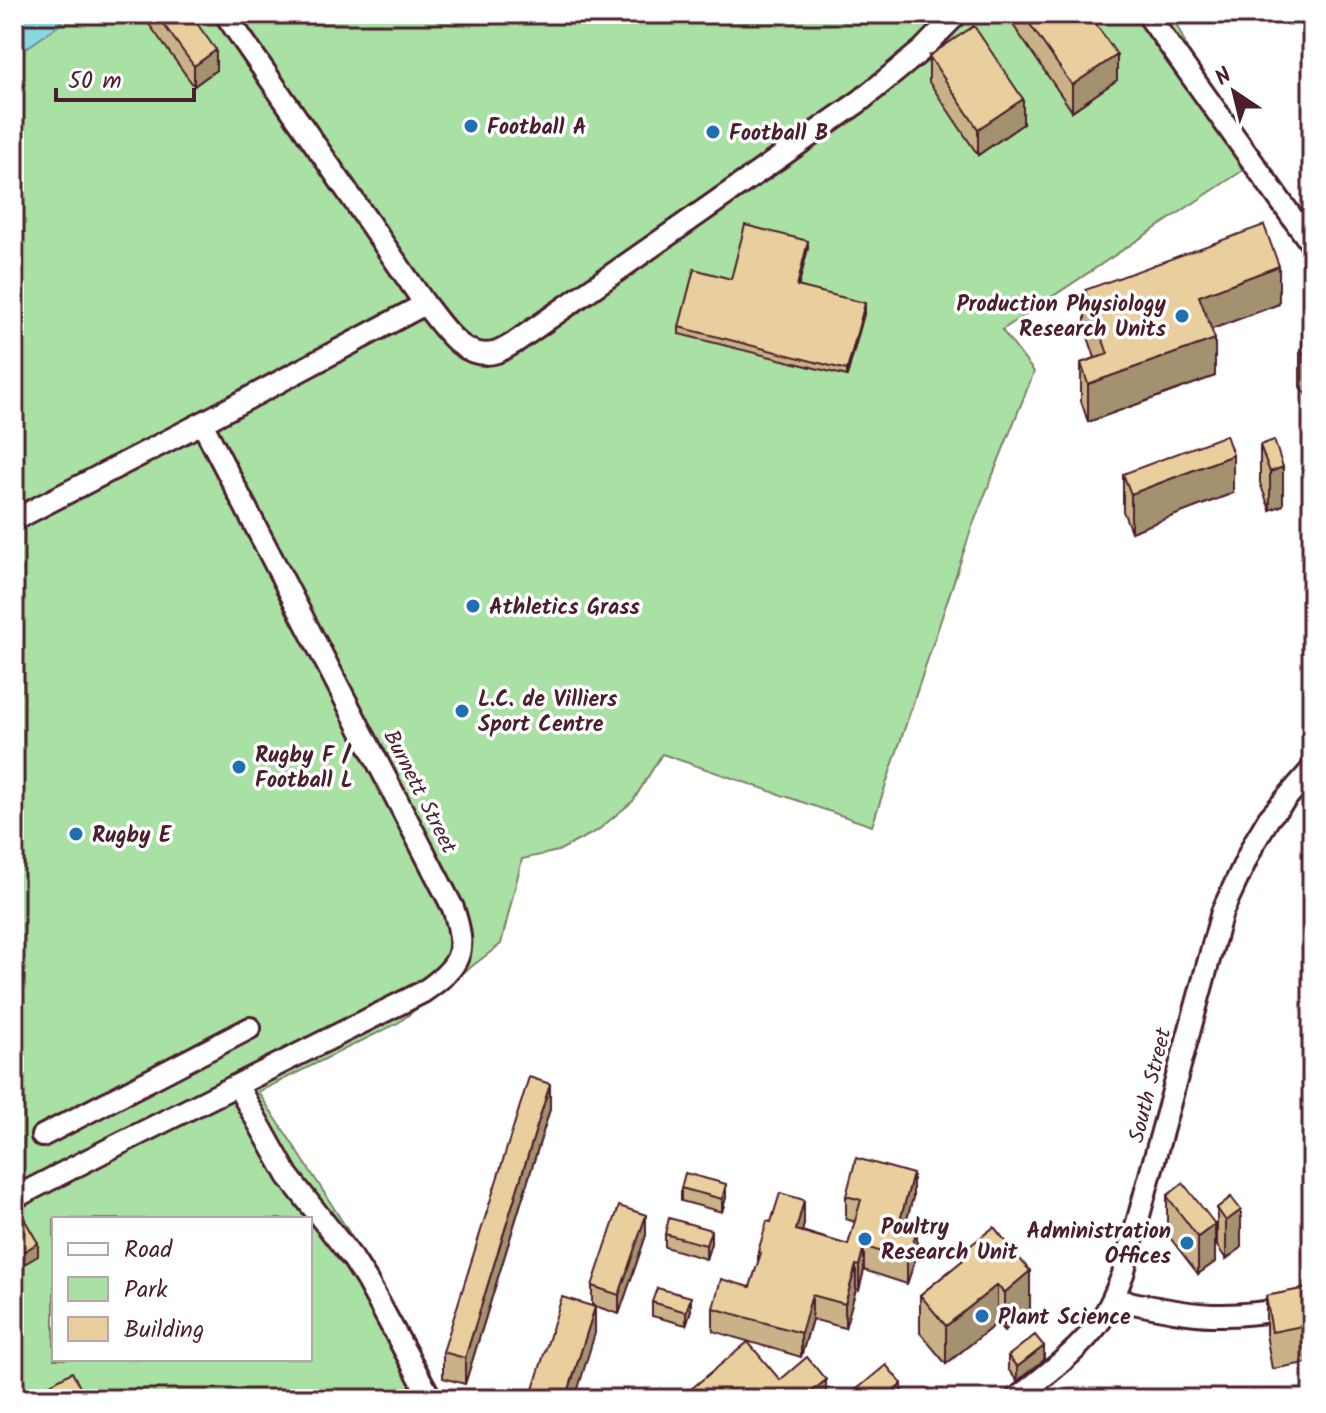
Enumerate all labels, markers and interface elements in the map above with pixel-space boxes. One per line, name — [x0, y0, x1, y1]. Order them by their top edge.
scale bar — [56, 52, 194, 102]
north arrow — [1194, 52, 1274, 132]
text: N — [1208, 59, 1240, 96]
text: 50 m — [68, 62, 122, 101]
place label: Football A — [487, 111, 587, 146]
marker: Football A — [462, 117, 480, 135]
place label: Football B — [729, 117, 829, 152]
marker: Football B — [704, 123, 722, 141]
place label: Production Physiology Research Units — [956, 288, 1167, 348]
marker: Production Physiology Research Units — [1173, 307, 1191, 325]
place label: Athletics Grass — [489, 591, 640, 626]
marker: Athletics Grass — [464, 597, 482, 615]
place label: L.C. de Villiers Sport Centre — [478, 683, 618, 743]
marker: L.C. de Villiers Sport Centre — [453, 702, 471, 720]
street label: Burnett Street — [373, 724, 465, 861]
place label: Rugby F / Football L — [255, 739, 353, 799]
marker: Rugby F / Football L — [230, 758, 248, 776]
place label: Rugby E — [92, 819, 172, 854]
marker: Rugby E — [67, 825, 85, 843]
street label: South Street — [1120, 1024, 1183, 1147]
place label: Poultry Research Unit — [881, 1211, 1019, 1271]
place label: Administration Offices — [1026, 1215, 1172, 1275]
legend — [52, 1217, 312, 1361]
marker: Poultry Research Unit — [856, 1230, 874, 1248]
text: Road — [124, 1231, 173, 1270]
marker: Administration Offices — [1178, 1234, 1196, 1252]
text: Park — [124, 1271, 168, 1310]
place label: Plant Science — [998, 1301, 1131, 1336]
marker: Plant Science — [973, 1307, 991, 1325]
text: Building — [124, 1311, 204, 1350]

